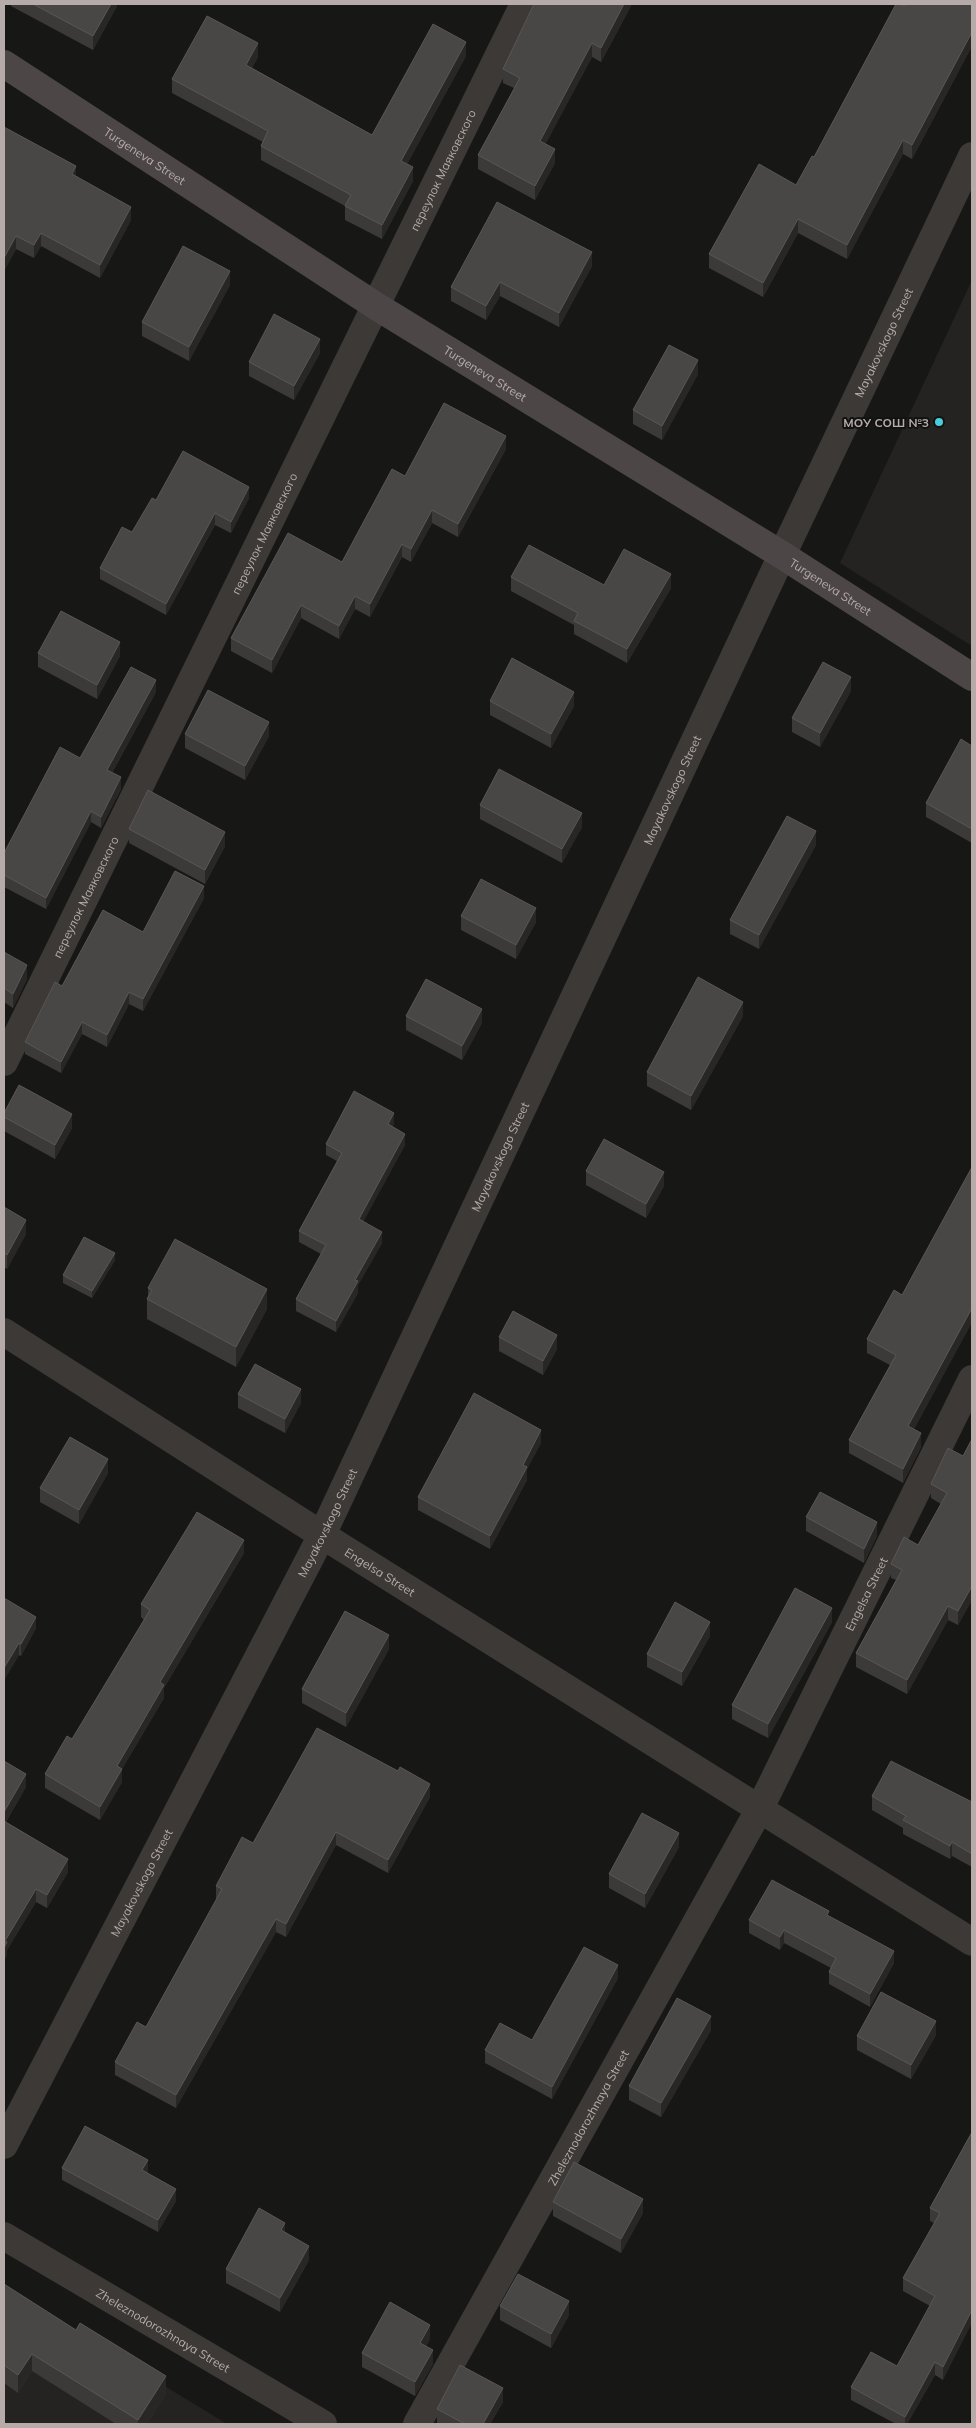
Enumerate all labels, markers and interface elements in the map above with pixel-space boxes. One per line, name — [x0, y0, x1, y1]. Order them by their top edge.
street label: переулок Маяковского — [406, 107, 479, 233]
street label: Turgeneva Street — [101, 123, 189, 188]
street label: Mayakovskogo Street — [851, 285, 916, 399]
street label: Turgeneva Street — [441, 342, 530, 404]
place label: МОУ СОШ №3 — [843, 415, 929, 430]
marker: МОУ СОШ №3 — [933, 416, 945, 428]
street label: переулок Маяковского — [228, 470, 300, 597]
street label: Turgeneva Street — [787, 554, 875, 618]
street label: Mayakovskogo Street — [640, 733, 704, 847]
street label: переулок Маяковского — [49, 834, 121, 960]
street label: Mayakovskogo Street — [468, 1099, 532, 1214]
street label: Mayakovskogo Street — [294, 1466, 360, 1580]
street label: Engelsa Street — [342, 1544, 418, 1599]
street label: Engelsa Street — [841, 1554, 890, 1633]
street label: Mayakovskogo Street — [107, 1826, 175, 1939]
street label: Zheleznodorozhnaya Street — [544, 2047, 631, 2188]
street label: Zheleznodorozhnaya Street — [94, 2285, 233, 2375]

